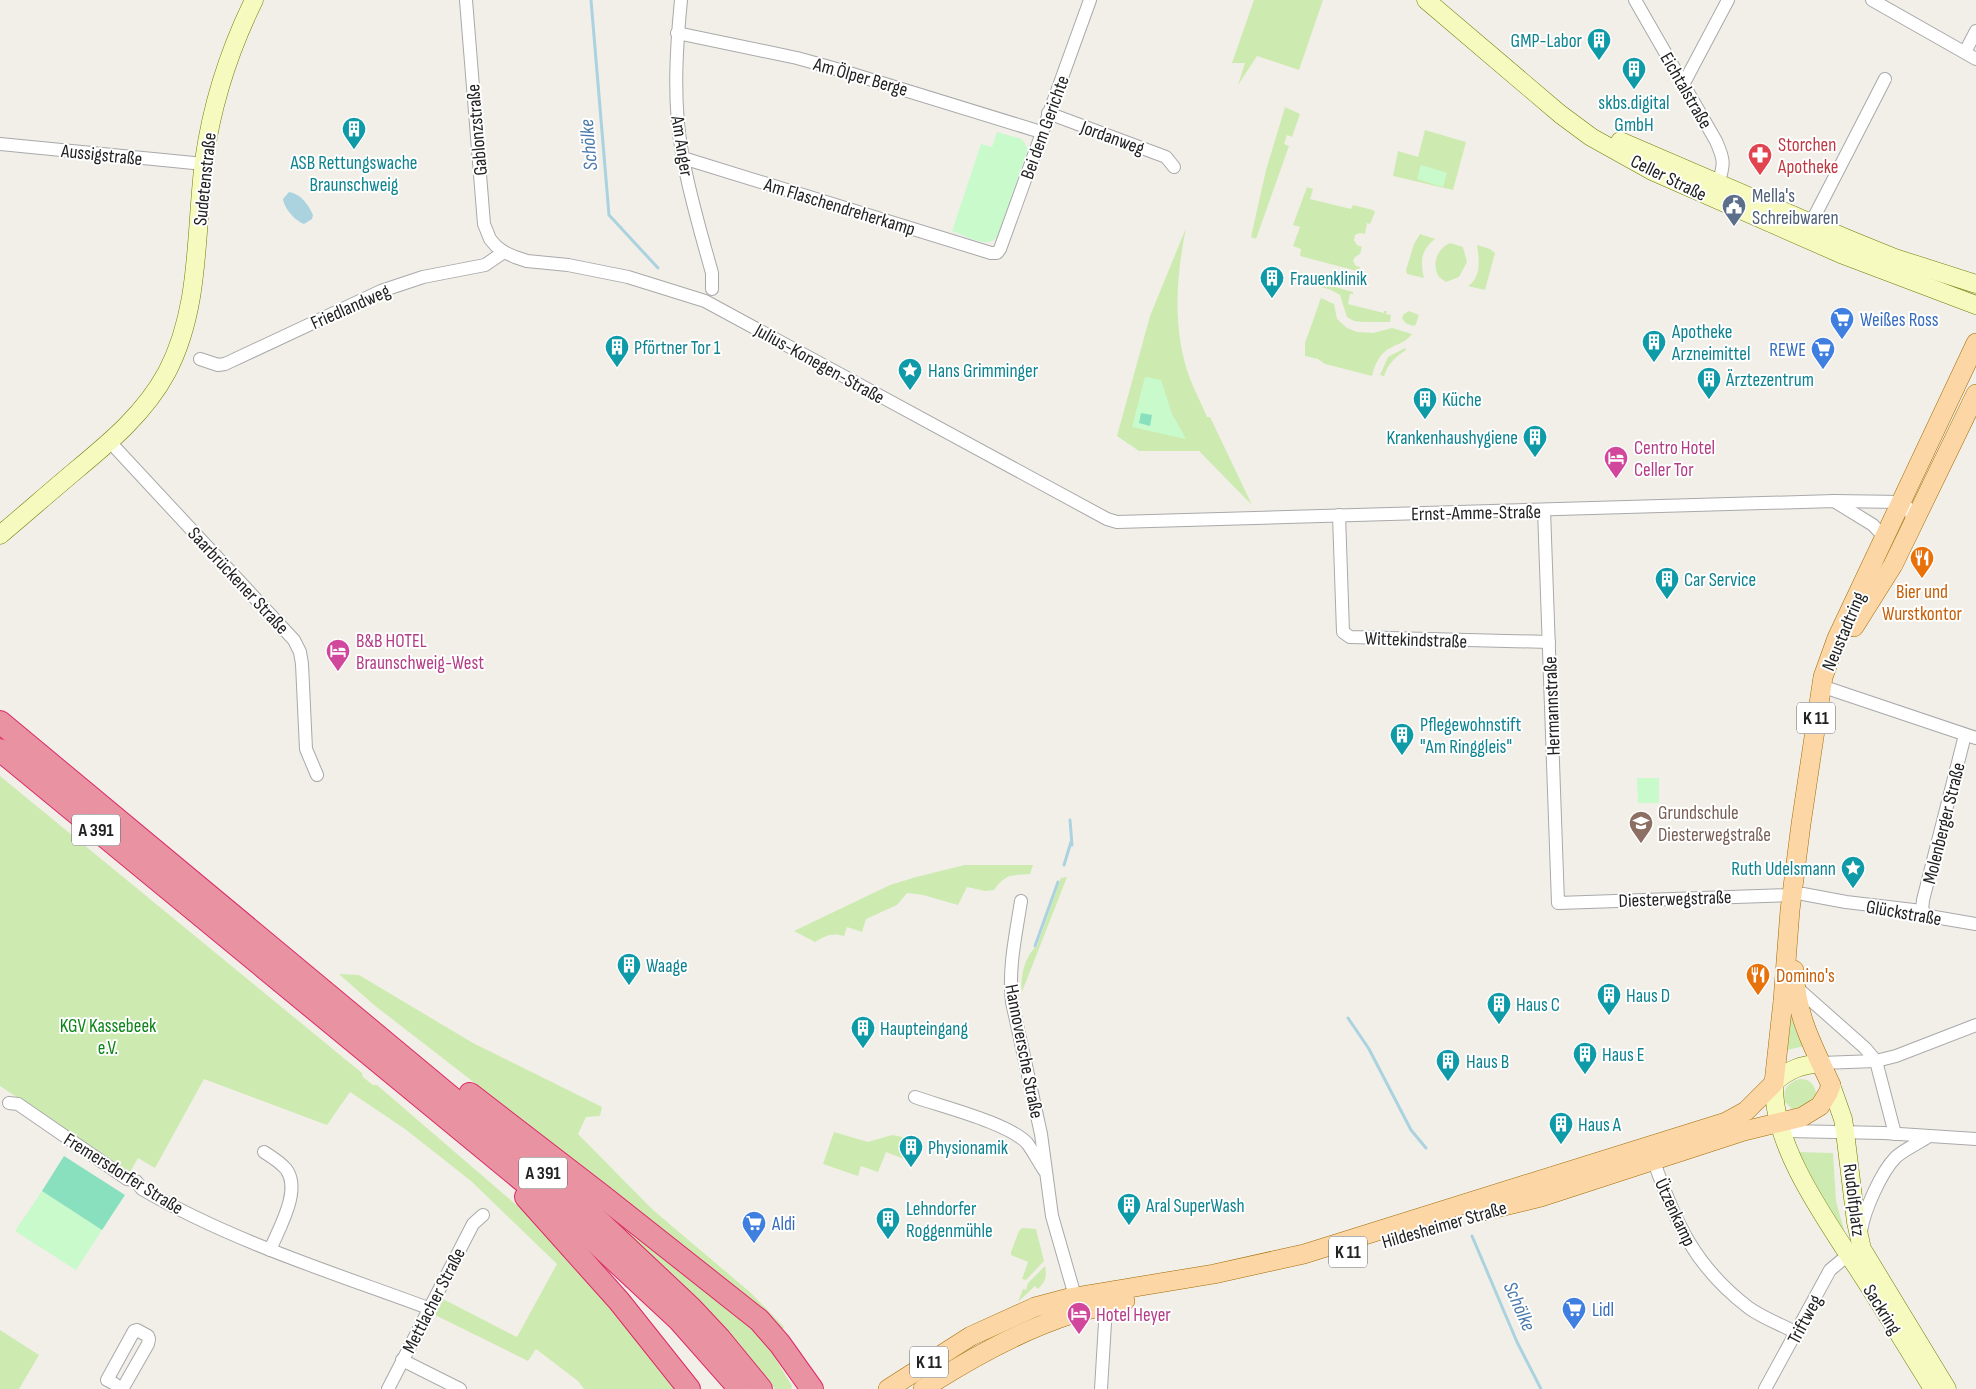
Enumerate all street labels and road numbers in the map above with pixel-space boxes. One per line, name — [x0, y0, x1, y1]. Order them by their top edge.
street label: Eichtalstraße — [1655, 48, 1717, 133]
street label: Am Ölper Berge — [810, 53, 910, 102]
street label: Bei dem Gerichte — [1016, 72, 1075, 183]
street label: Gablonzstraße — [462, 83, 493, 177]
street label: Am Anger — [665, 113, 698, 179]
street label: Jordanweg — [1077, 116, 1148, 161]
street label: Sudetenstraße — [189, 131, 222, 227]
street label: Aussigstraße — [59, 140, 143, 171]
street label: Celler Straße — [1627, 150, 1710, 207]
street label: Am Flaschendreherkamp — [760, 173, 918, 241]
street label: Friedlandweg — [307, 280, 394, 335]
street label: Julius-Konegen-Straße — [749, 319, 888, 410]
street label: Ernst-Amme-Straße — [1411, 501, 1541, 526]
street label: Saarbrückener Straße — [182, 523, 293, 639]
street label: Neustadtring — [1817, 588, 1871, 675]
street label: Wittekindstraße — [1364, 627, 1468, 654]
street label: Hermannstraße — [1539, 656, 1566, 756]
road number: K 11 — [1797, 702, 1835, 734]
street label: Molenberger Straße — [1918, 760, 1971, 887]
road number: A 391 — [72, 814, 120, 846]
street label: Diesterwegstraße — [1618, 886, 1732, 913]
street label: Glückstraße — [1864, 896, 1943, 931]
street label: Hannoversche Straße — [999, 982, 1048, 1120]
street label: Fremersdorfer Straße — [59, 1128, 187, 1220]
road number: A 391 — [519, 1158, 567, 1188]
street label: Rudolfplatz — [1838, 1163, 1869, 1238]
street label: Ützenkamp — [1649, 1175, 1700, 1250]
street label: Hildesheimer Straße — [1379, 1197, 1509, 1254]
road number: K 11 — [1329, 1236, 1367, 1268]
street label: Mettlacher Straße — [398, 1244, 471, 1357]
street label: Sackring — [1857, 1280, 1906, 1340]
street label: Triftweg — [1783, 1291, 1828, 1348]
road number: K 11 — [910, 1346, 948, 1378]

